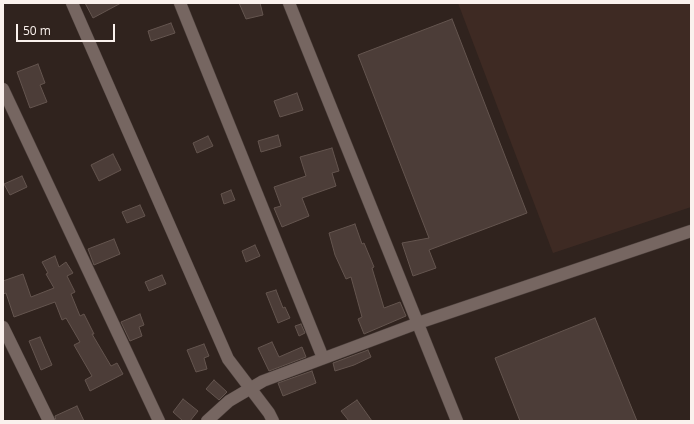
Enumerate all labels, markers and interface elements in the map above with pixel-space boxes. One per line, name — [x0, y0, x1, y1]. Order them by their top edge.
scale bar — [18, 16, 117, 42]
text: 50 m — [23, 22, 51, 39]

